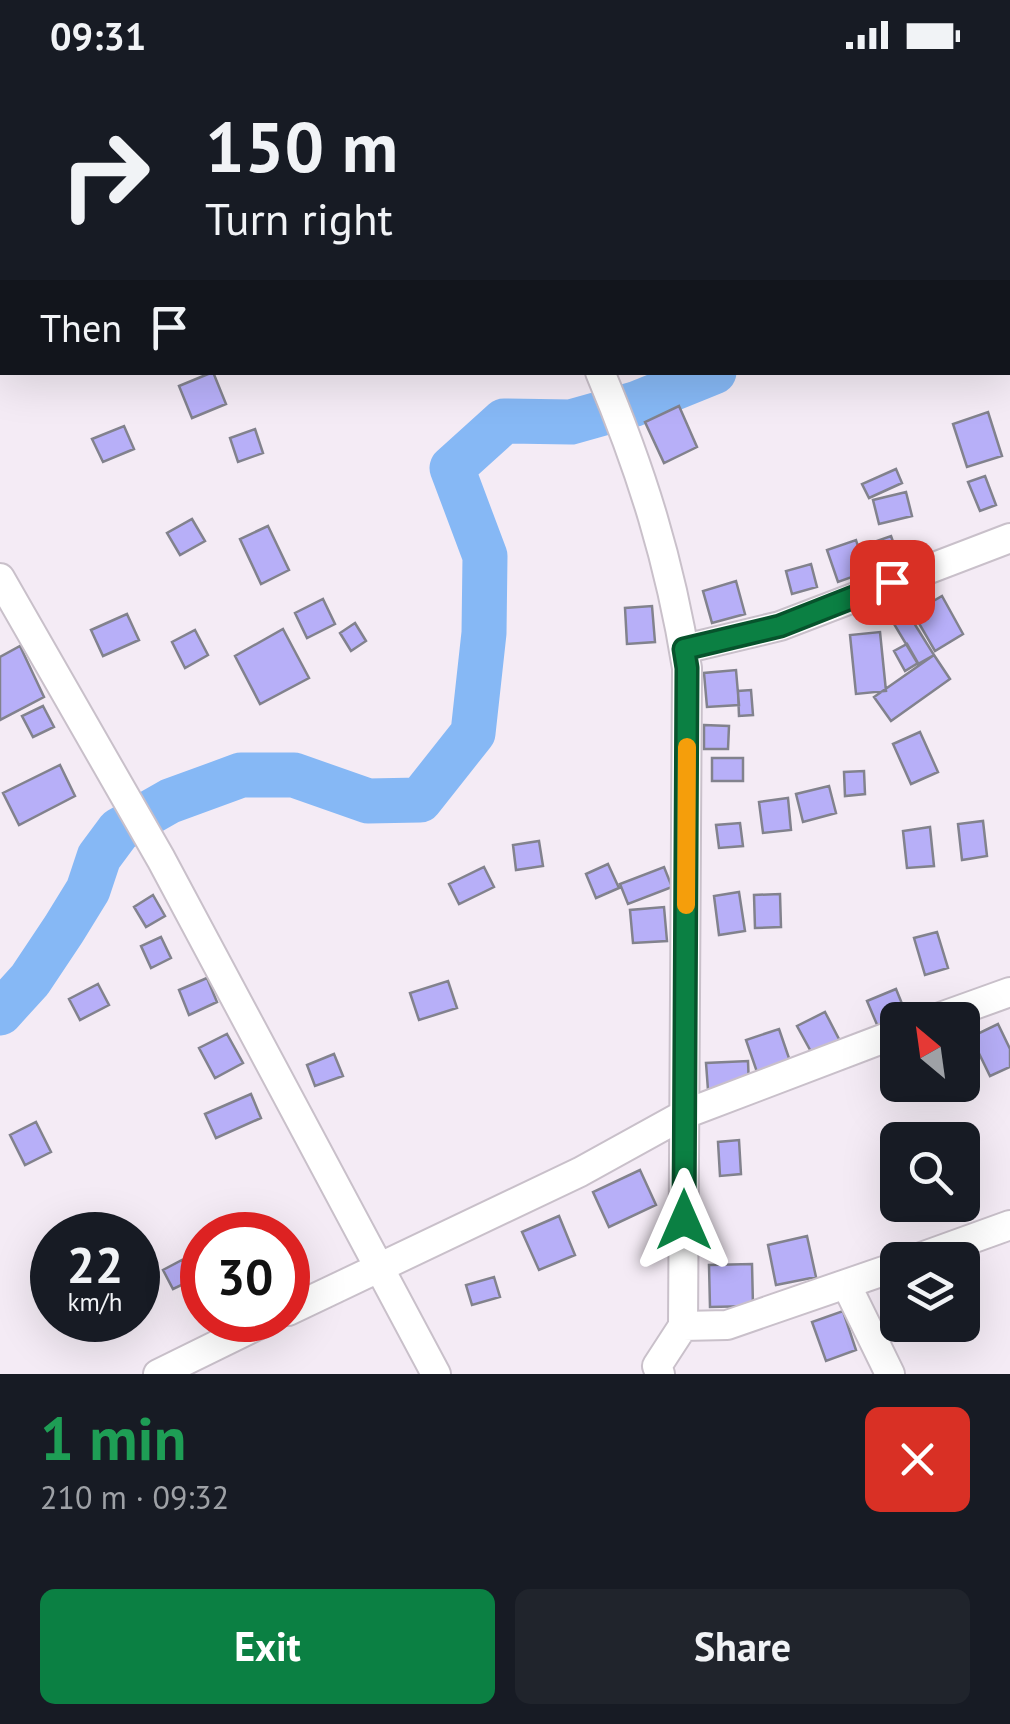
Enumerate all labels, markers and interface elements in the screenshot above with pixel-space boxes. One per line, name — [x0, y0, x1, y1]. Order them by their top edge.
text: 09:31 — [50, 11, 146, 60]
text: 150 m — [205, 101, 398, 191]
icon: right — [40, 110, 170, 240]
text: Turn right — [205, 189, 393, 247]
icon: arrive — [142, 300, 197, 355]
text: Then — [40, 303, 122, 352]
pin — [850, 540, 935, 625]
icon: arrive — [865, 555, 920, 610]
north arrow — [880, 1002, 980, 1102]
map controls — [880, 1002, 980, 1342]
button: search — [880, 1122, 980, 1222]
position arrow — [632, 1168, 736, 1272]
speed limit sign: 30 — [180, 1212, 310, 1342]
text: 22 — [67, 1232, 123, 1297]
button: layers — [880, 1242, 980, 1342]
text: km/h — [68, 1286, 122, 1318]
text: 1 min — [40, 1399, 186, 1477]
button: close — [865, 1407, 970, 1512]
text: 210 m · 09:32 — [40, 1476, 229, 1518]
button: Exit — [40, 1589, 495, 1704]
button: Share — [515, 1589, 970, 1704]

